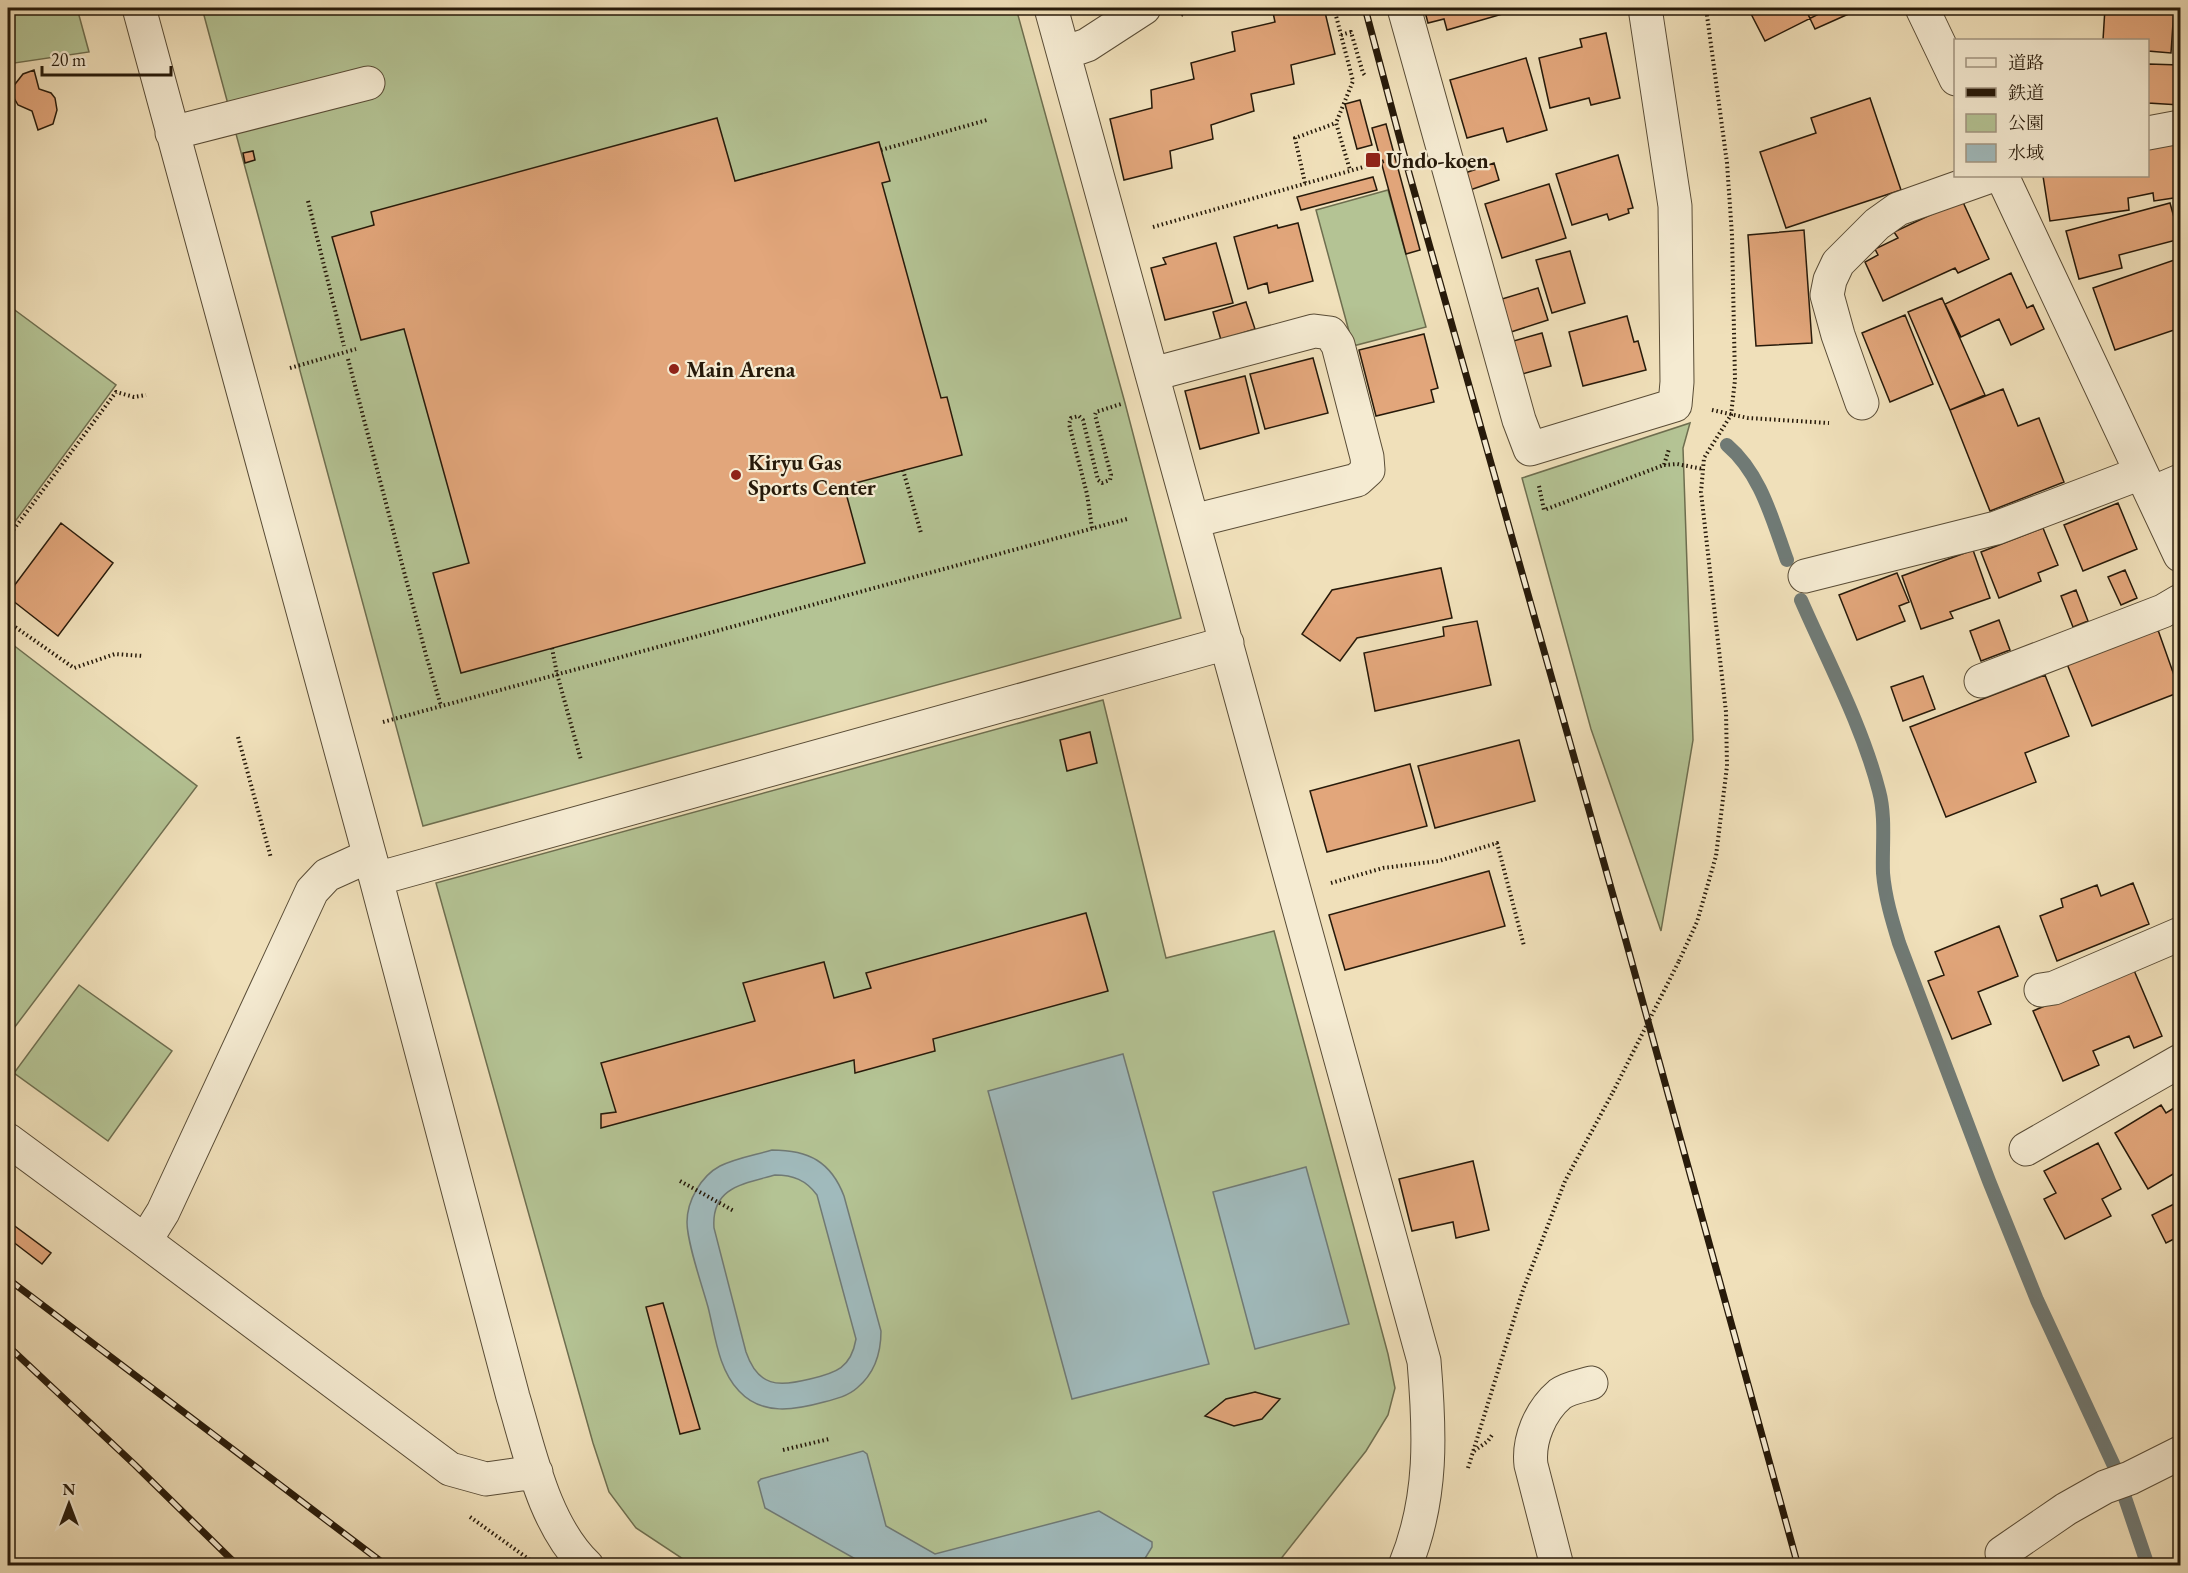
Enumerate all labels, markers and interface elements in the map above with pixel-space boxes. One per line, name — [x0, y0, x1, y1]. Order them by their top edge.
scale bar — [42, 39, 171, 77]
legend — [1954, 39, 2149, 177]
text: 20 m — [51, 48, 86, 71]
text: 道路 — [2008, 51, 2044, 74]
text: 鉄道 — [2008, 81, 2044, 104]
text: 公園 — [2008, 111, 2044, 134]
text: 水域 — [2008, 141, 2044, 164]
place label: Undo-koen — [1386, 146, 1489, 175]
marker: Undo-koen — [1364, 151, 1382, 169]
place label: Main Arena — [686, 355, 796, 384]
marker: Main Arena — [667, 362, 681, 376]
place label: Kiryu Gas Sports Center — [748, 448, 877, 502]
marker: Kiryu Gas Sports Center — [729, 468, 743, 482]
north arrow — [39, 1474, 99, 1534]
text: N — [63, 1479, 76, 1500]

